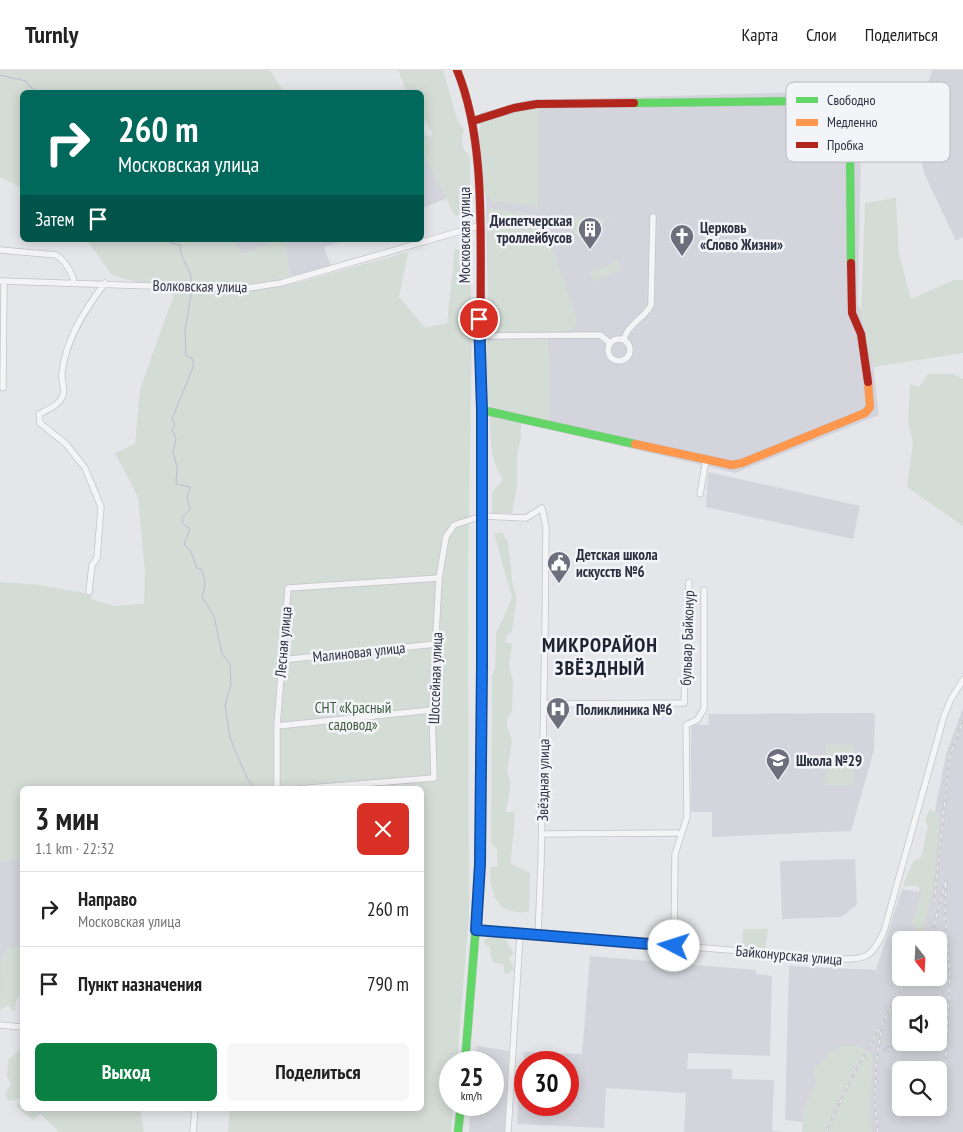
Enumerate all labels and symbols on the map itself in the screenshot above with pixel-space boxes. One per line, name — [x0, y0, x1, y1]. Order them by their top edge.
legend — [786, 82, 950, 162]
text: Свободно — [827, 91, 875, 109]
text: Медленно — [827, 113, 878, 131]
text: Пробка — [827, 136, 864, 154]
street label: Московская улица — [455, 187, 474, 283]
place label: Диспетчерская троллейбусов — [490, 211, 572, 247]
building icon: Диспетчерская троллейбусов — [577, 216, 603, 250]
place label: Церковь «Слово Жизни» — [700, 218, 783, 254]
church icon: Церковь «Слово Жизни» — [669, 223, 695, 257]
street label: Волковская улица — [152, 276, 248, 296]
pin — [458, 298, 500, 340]
place label: Детская школа искусств №6 — [576, 545, 658, 581]
public building icon: Детская школа искусств №6 — [546, 550, 572, 584]
street label: бульвар Байконур — [676, 590, 698, 686]
street label: Лесная улица — [270, 606, 296, 679]
street label: Шоссейная улица — [424, 632, 446, 724]
district label: МИКРОРАЙОН ЗВЁЗДНЫЙ — [542, 632, 658, 681]
street label: Малиновая улица — [312, 638, 406, 666]
hospital icon: Поликлиника №6 — [545, 696, 571, 730]
park label: СНТ «Красный садовод» — [315, 698, 391, 734]
place label: Поликлиника №6 — [576, 700, 673, 719]
street label: Звёздная улица — [533, 738, 553, 822]
school or university icon: Школа №29 — [765, 747, 791, 781]
place label: Школа №29 — [796, 751, 862, 770]
position arrow — [647, 919, 699, 971]
north arrow — [892, 931, 948, 986]
street label: Байконурская улица — [735, 941, 843, 969]
speed limit sign: 30 — [514, 1051, 579, 1116]

